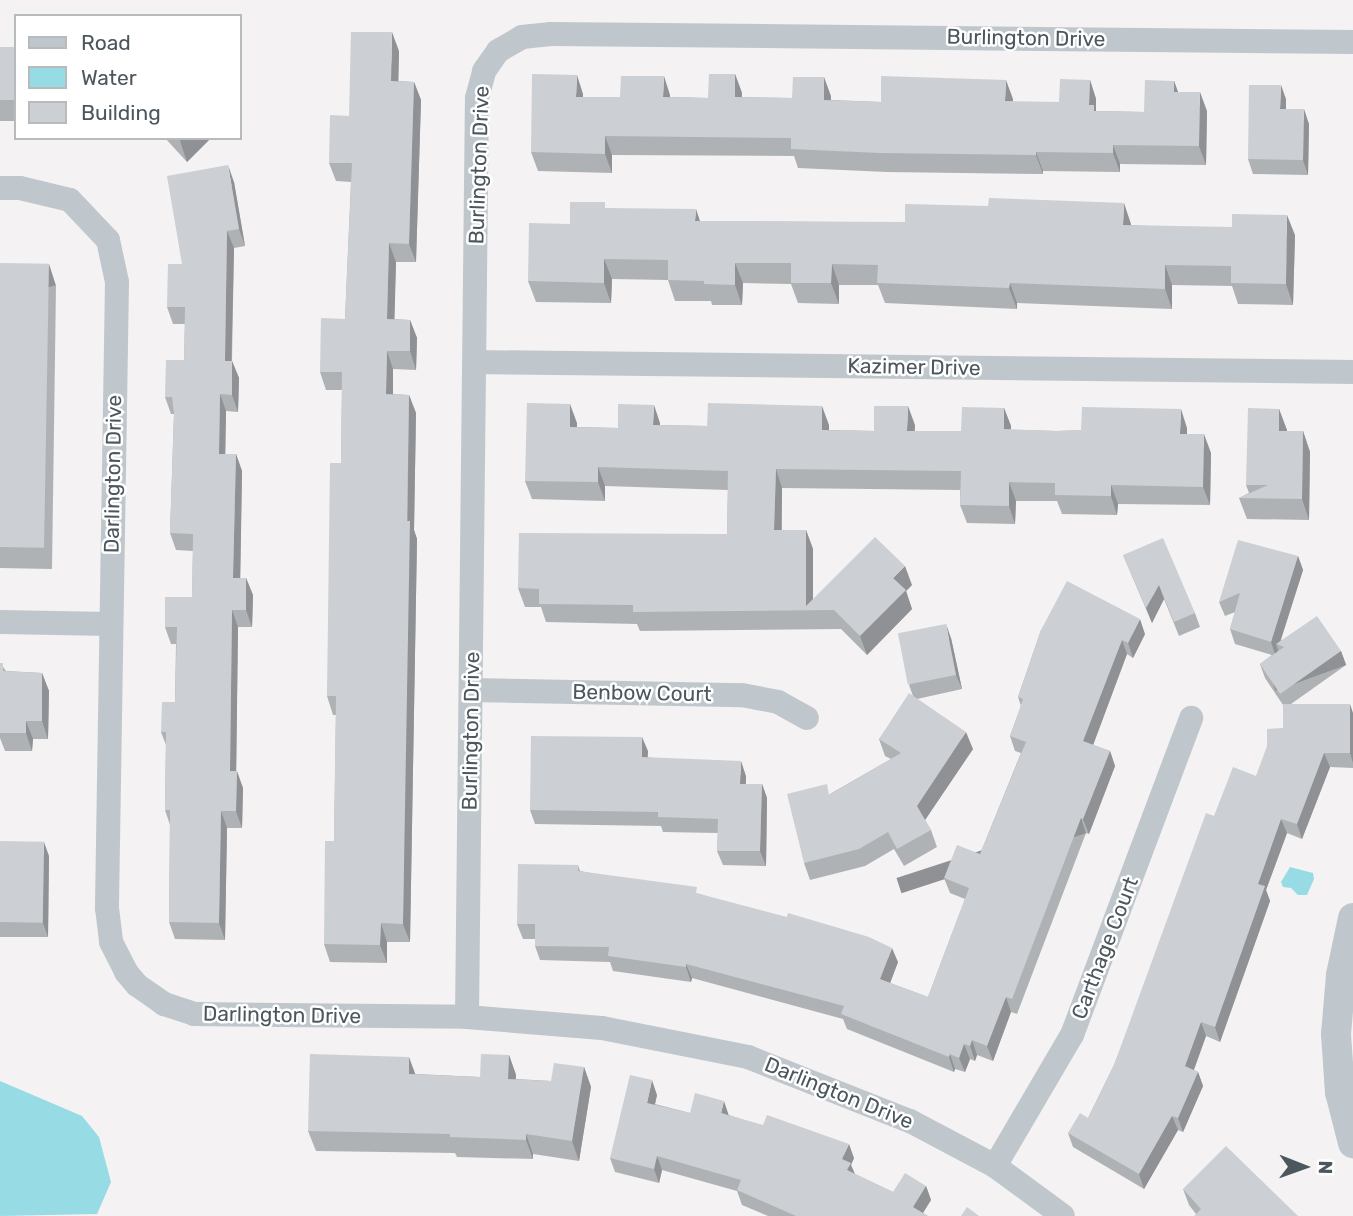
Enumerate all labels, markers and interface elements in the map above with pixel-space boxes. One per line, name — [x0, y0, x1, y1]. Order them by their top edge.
legend — [14, 14, 242, 140]
street label: Burlington Drive — [946, 24, 1106, 52]
text: Road — [81, 30, 131, 55]
text: Water — [81, 65, 137, 90]
street label: Burlington Drive — [464, 85, 494, 245]
text: Building — [81, 100, 161, 125]
street label: Kazimer Drive — [847, 353, 981, 381]
street label: Darlington Drive — [99, 395, 127, 553]
street label: Burlington Drive — [457, 651, 485, 811]
street label: Benbow Court — [572, 679, 712, 707]
street label: Carthage Court — [1066, 873, 1144, 1023]
street label: Darlington Drive — [203, 1001, 361, 1029]
street label: Darlington Drive — [761, 1052, 917, 1134]
north arrow — [1269, 1132, 1339, 1202]
text: N — [1314, 1160, 1337, 1174]

